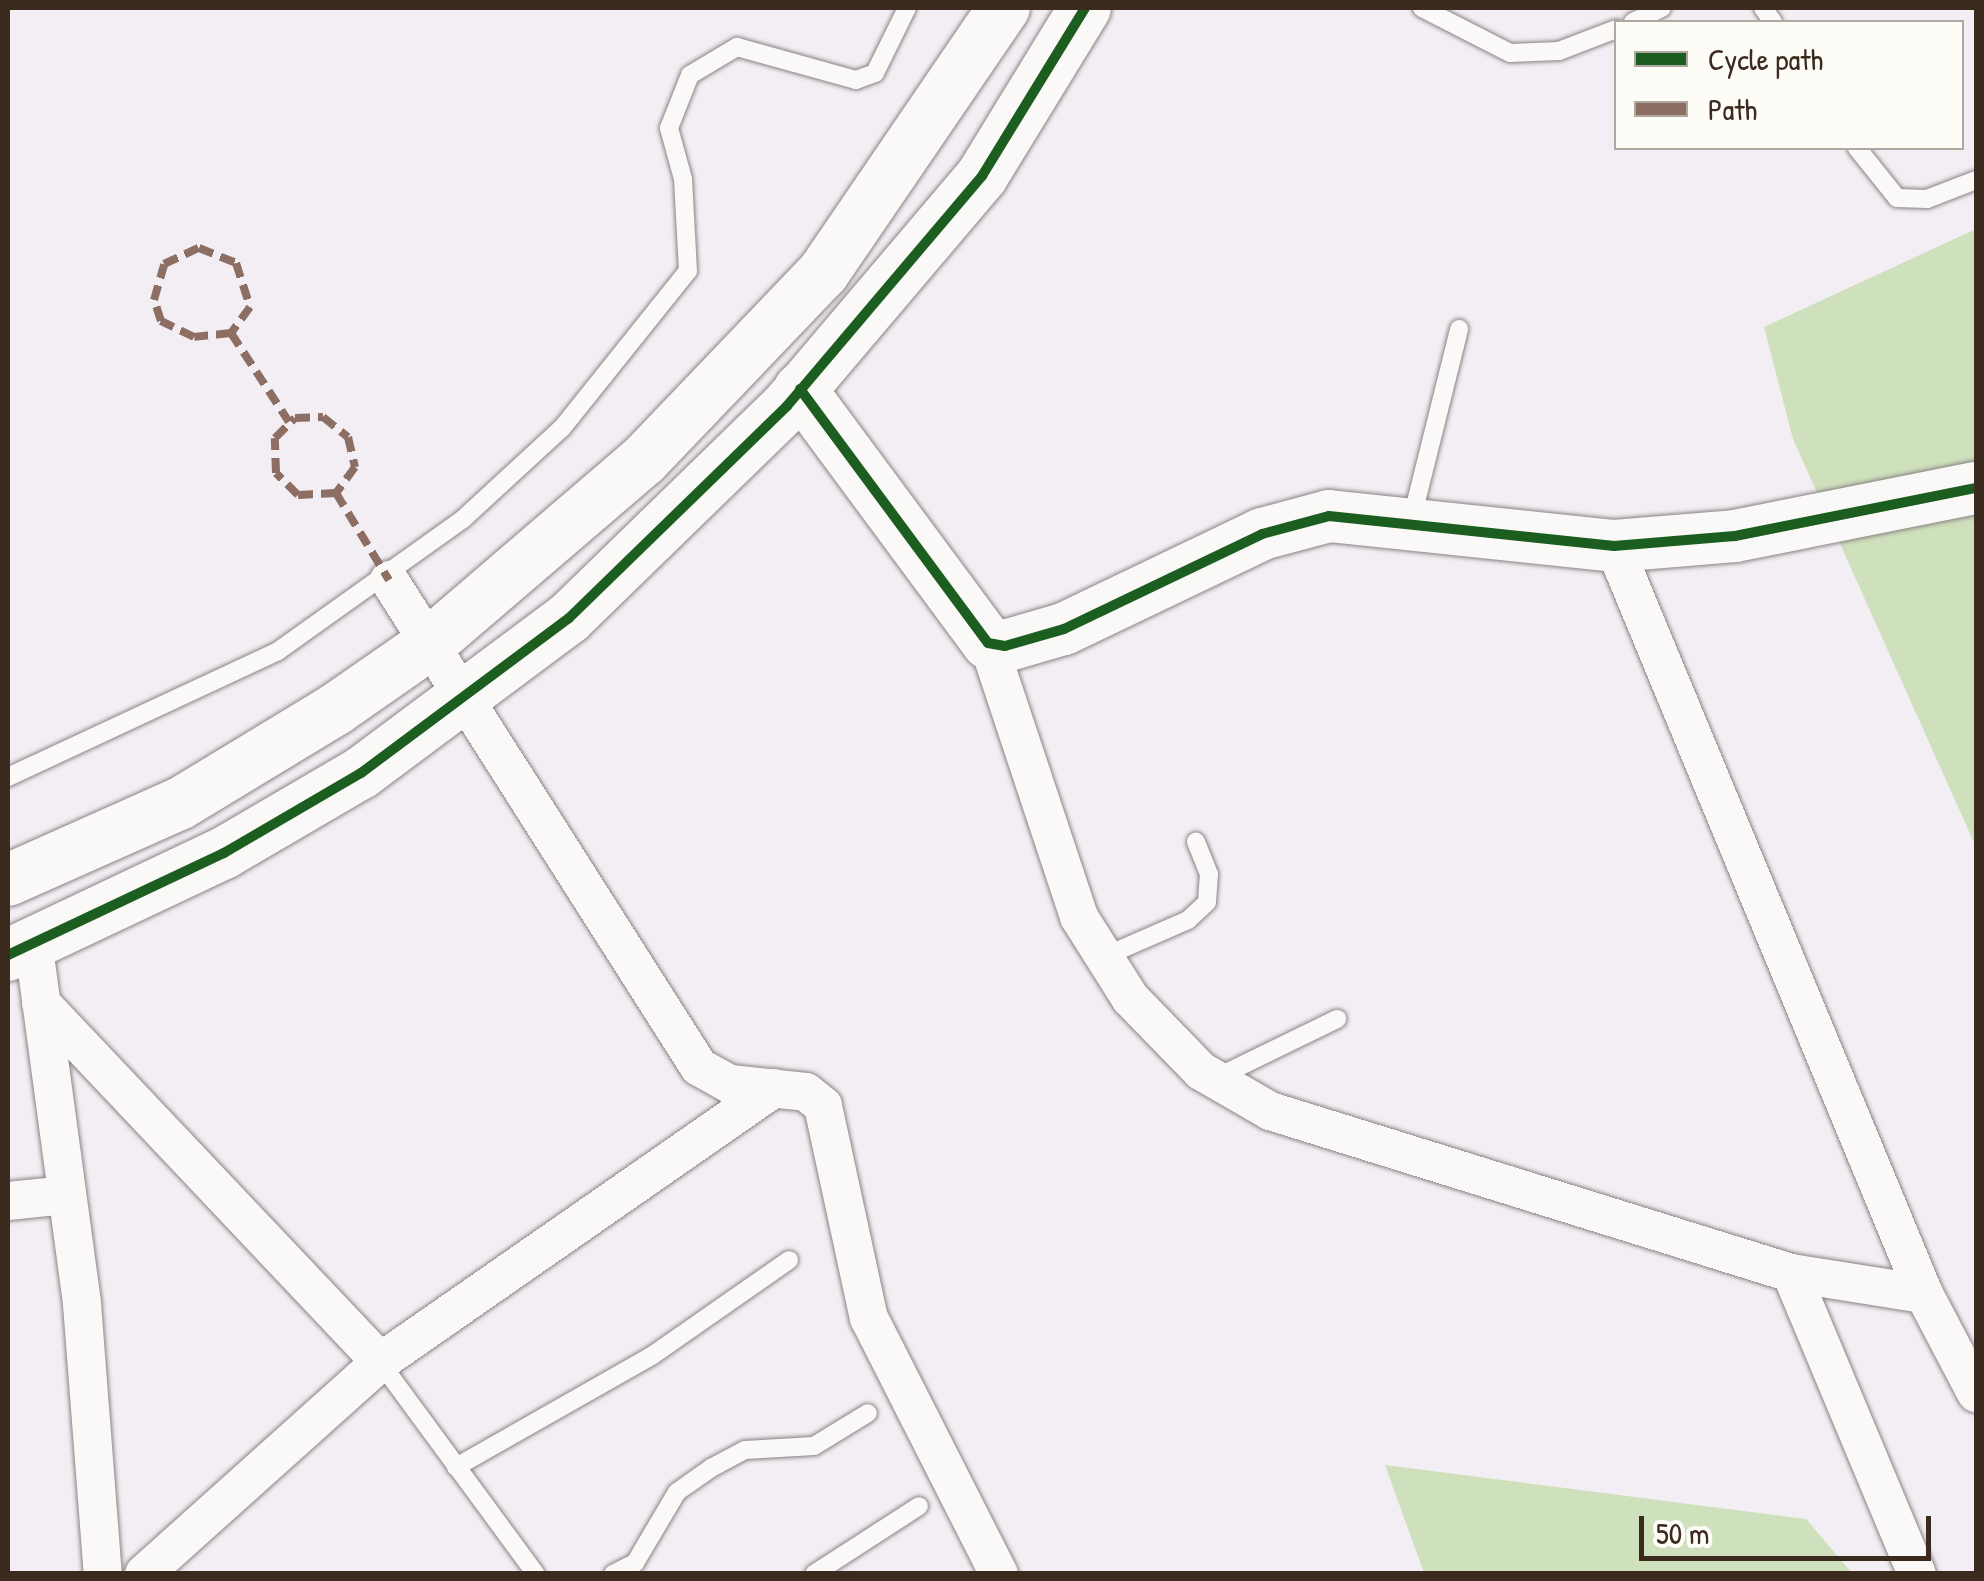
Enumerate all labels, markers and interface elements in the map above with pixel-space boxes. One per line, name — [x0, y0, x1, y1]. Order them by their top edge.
legend — [1614, 20, 1964, 150]
text: Cycle path — [1708, 39, 1823, 79]
text: Path — [1708, 89, 1757, 129]
scale bar — [1644, 1496, 1936, 1558]
text: 50 m — [1656, 1513, 1709, 1553]

